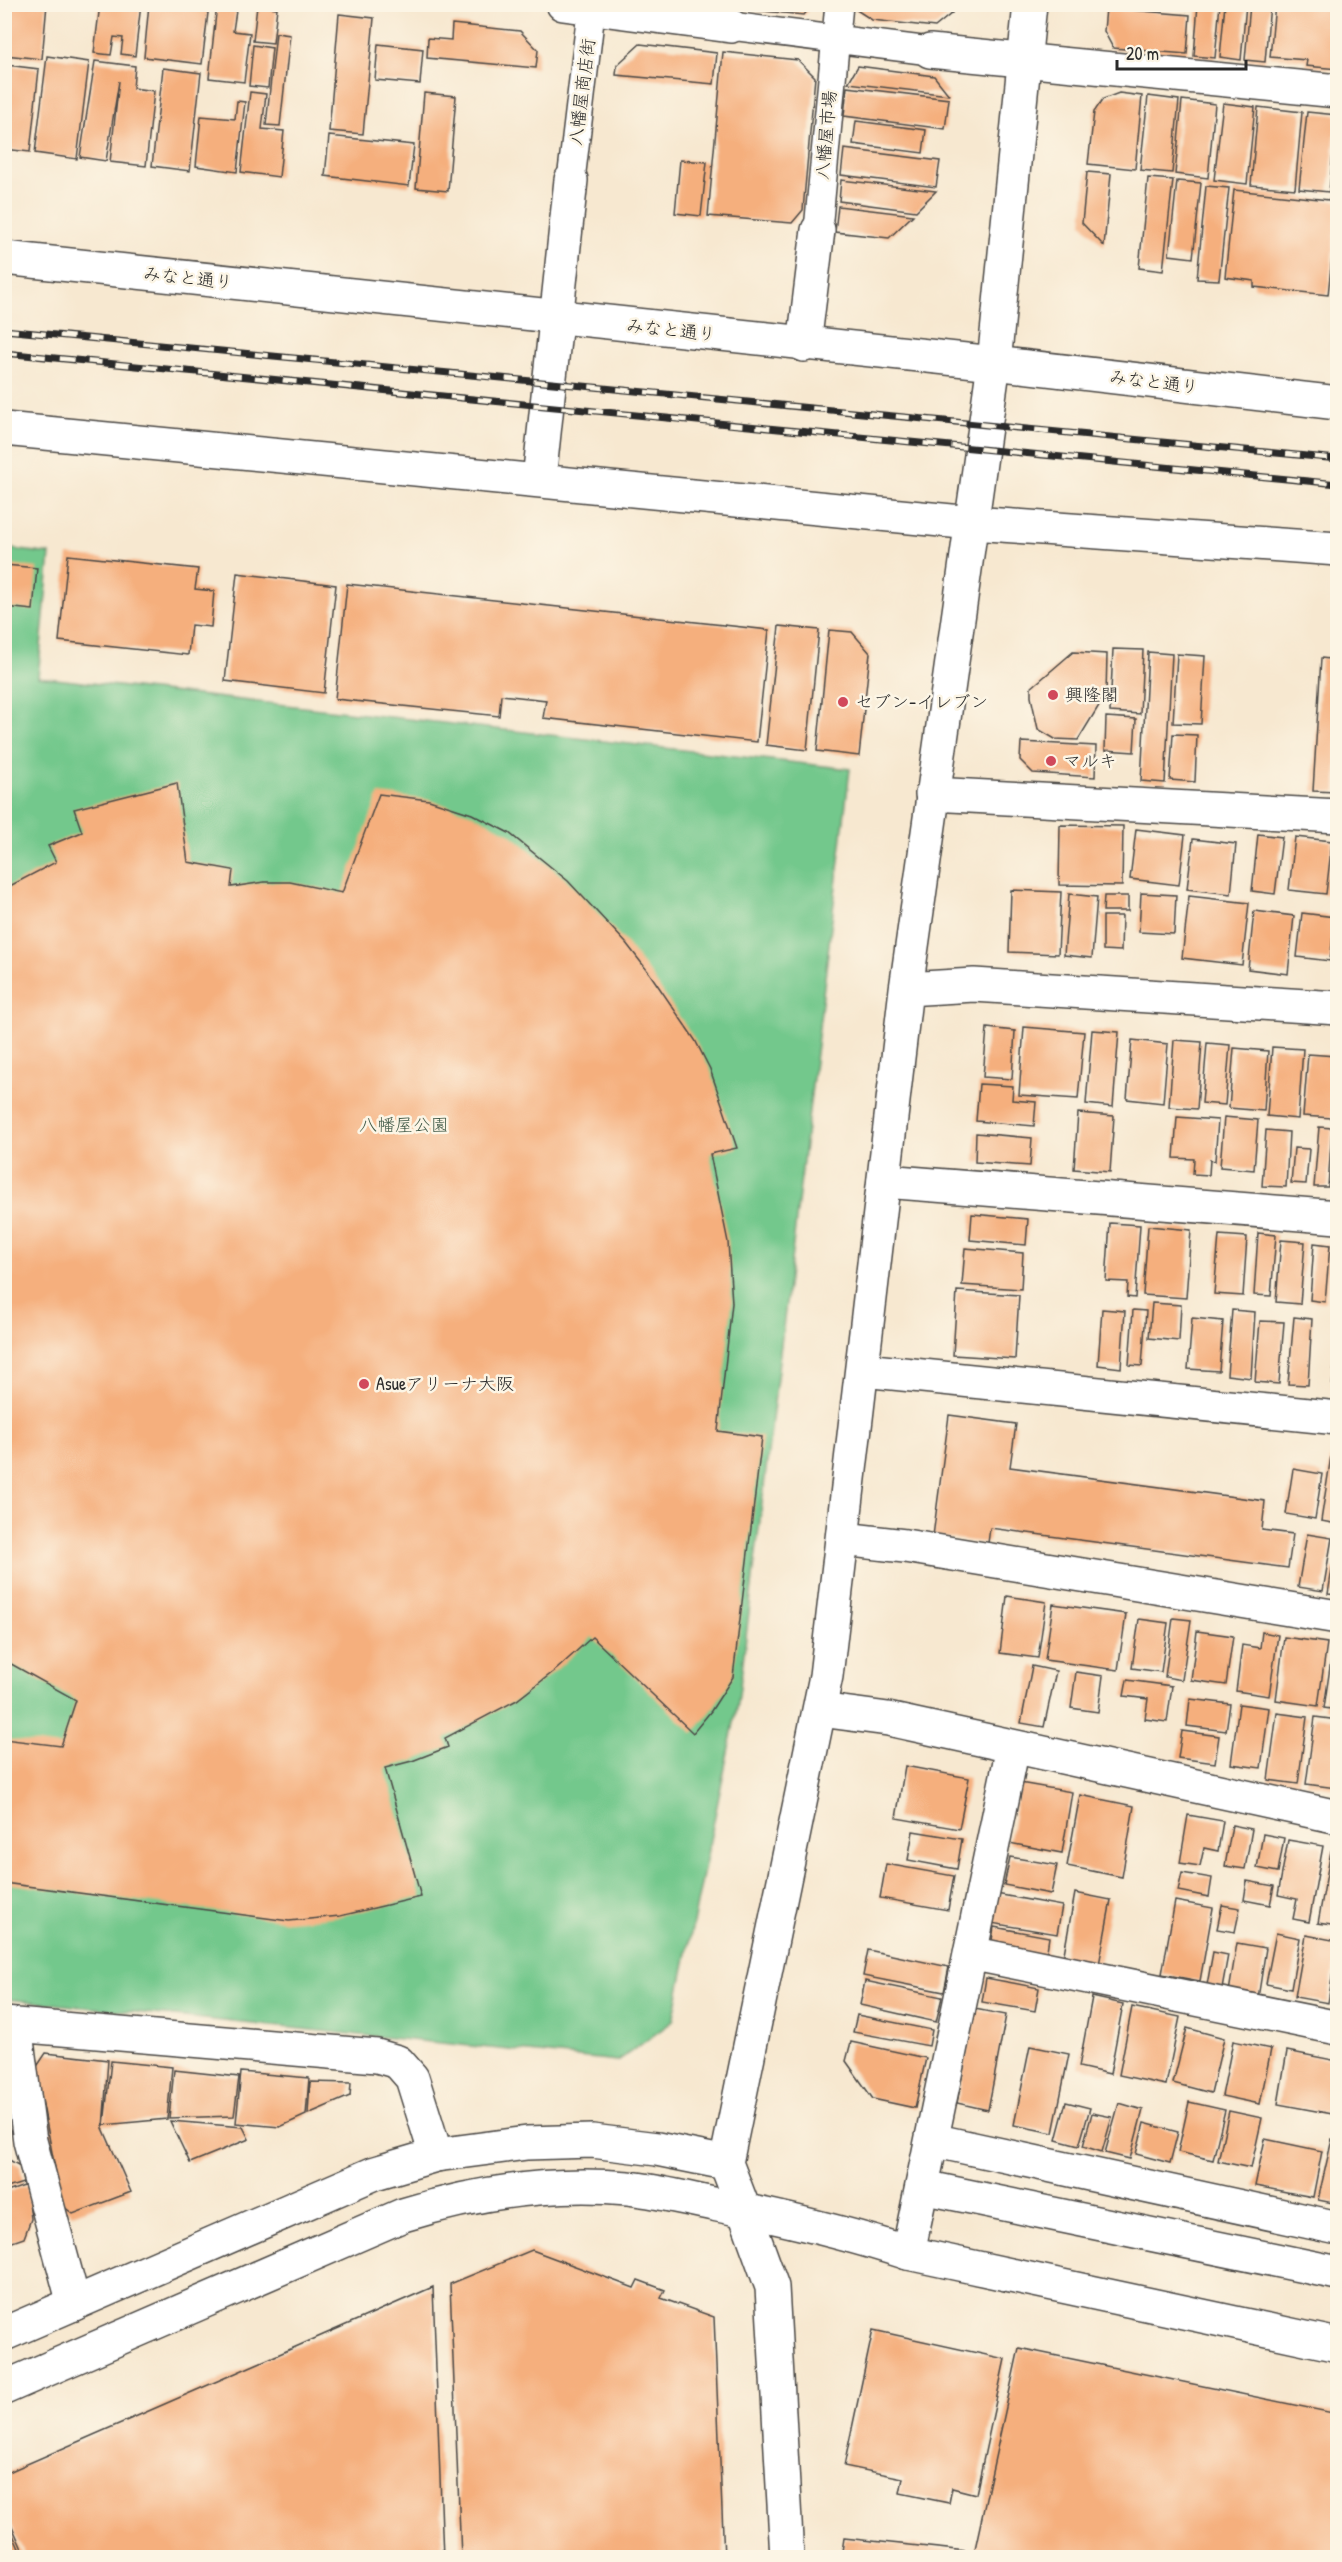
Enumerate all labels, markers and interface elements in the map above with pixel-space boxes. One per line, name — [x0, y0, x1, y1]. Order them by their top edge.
scale bar — [1117, 33, 1246, 71]
street label: 八幡屋商店街 — [563, 37, 600, 147]
text: 20 m — [1126, 41, 1159, 66]
street label: 八幡屋市場 — [809, 89, 842, 181]
street label: みなと通り — [142, 260, 234, 295]
street label: みなと通り — [625, 312, 717, 347]
street label: みなと通り — [1108, 364, 1200, 399]
place label: 興隆閣 — [1065, 682, 1119, 707]
marker: 興隆閣 — [1046, 688, 1060, 702]
place label: セブン-イレブン — [855, 689, 988, 714]
marker: セブン-イレブン — [836, 695, 850, 709]
place label: マルキ — [1063, 748, 1117, 773]
marker: マルキ — [1044, 754, 1058, 768]
park label: 八幡屋公園 — [359, 1112, 449, 1137]
place label: Asueアリーナ大阪 — [376, 1371, 514, 1396]
marker: Asueアリーナ大阪 — [357, 1377, 371, 1391]

